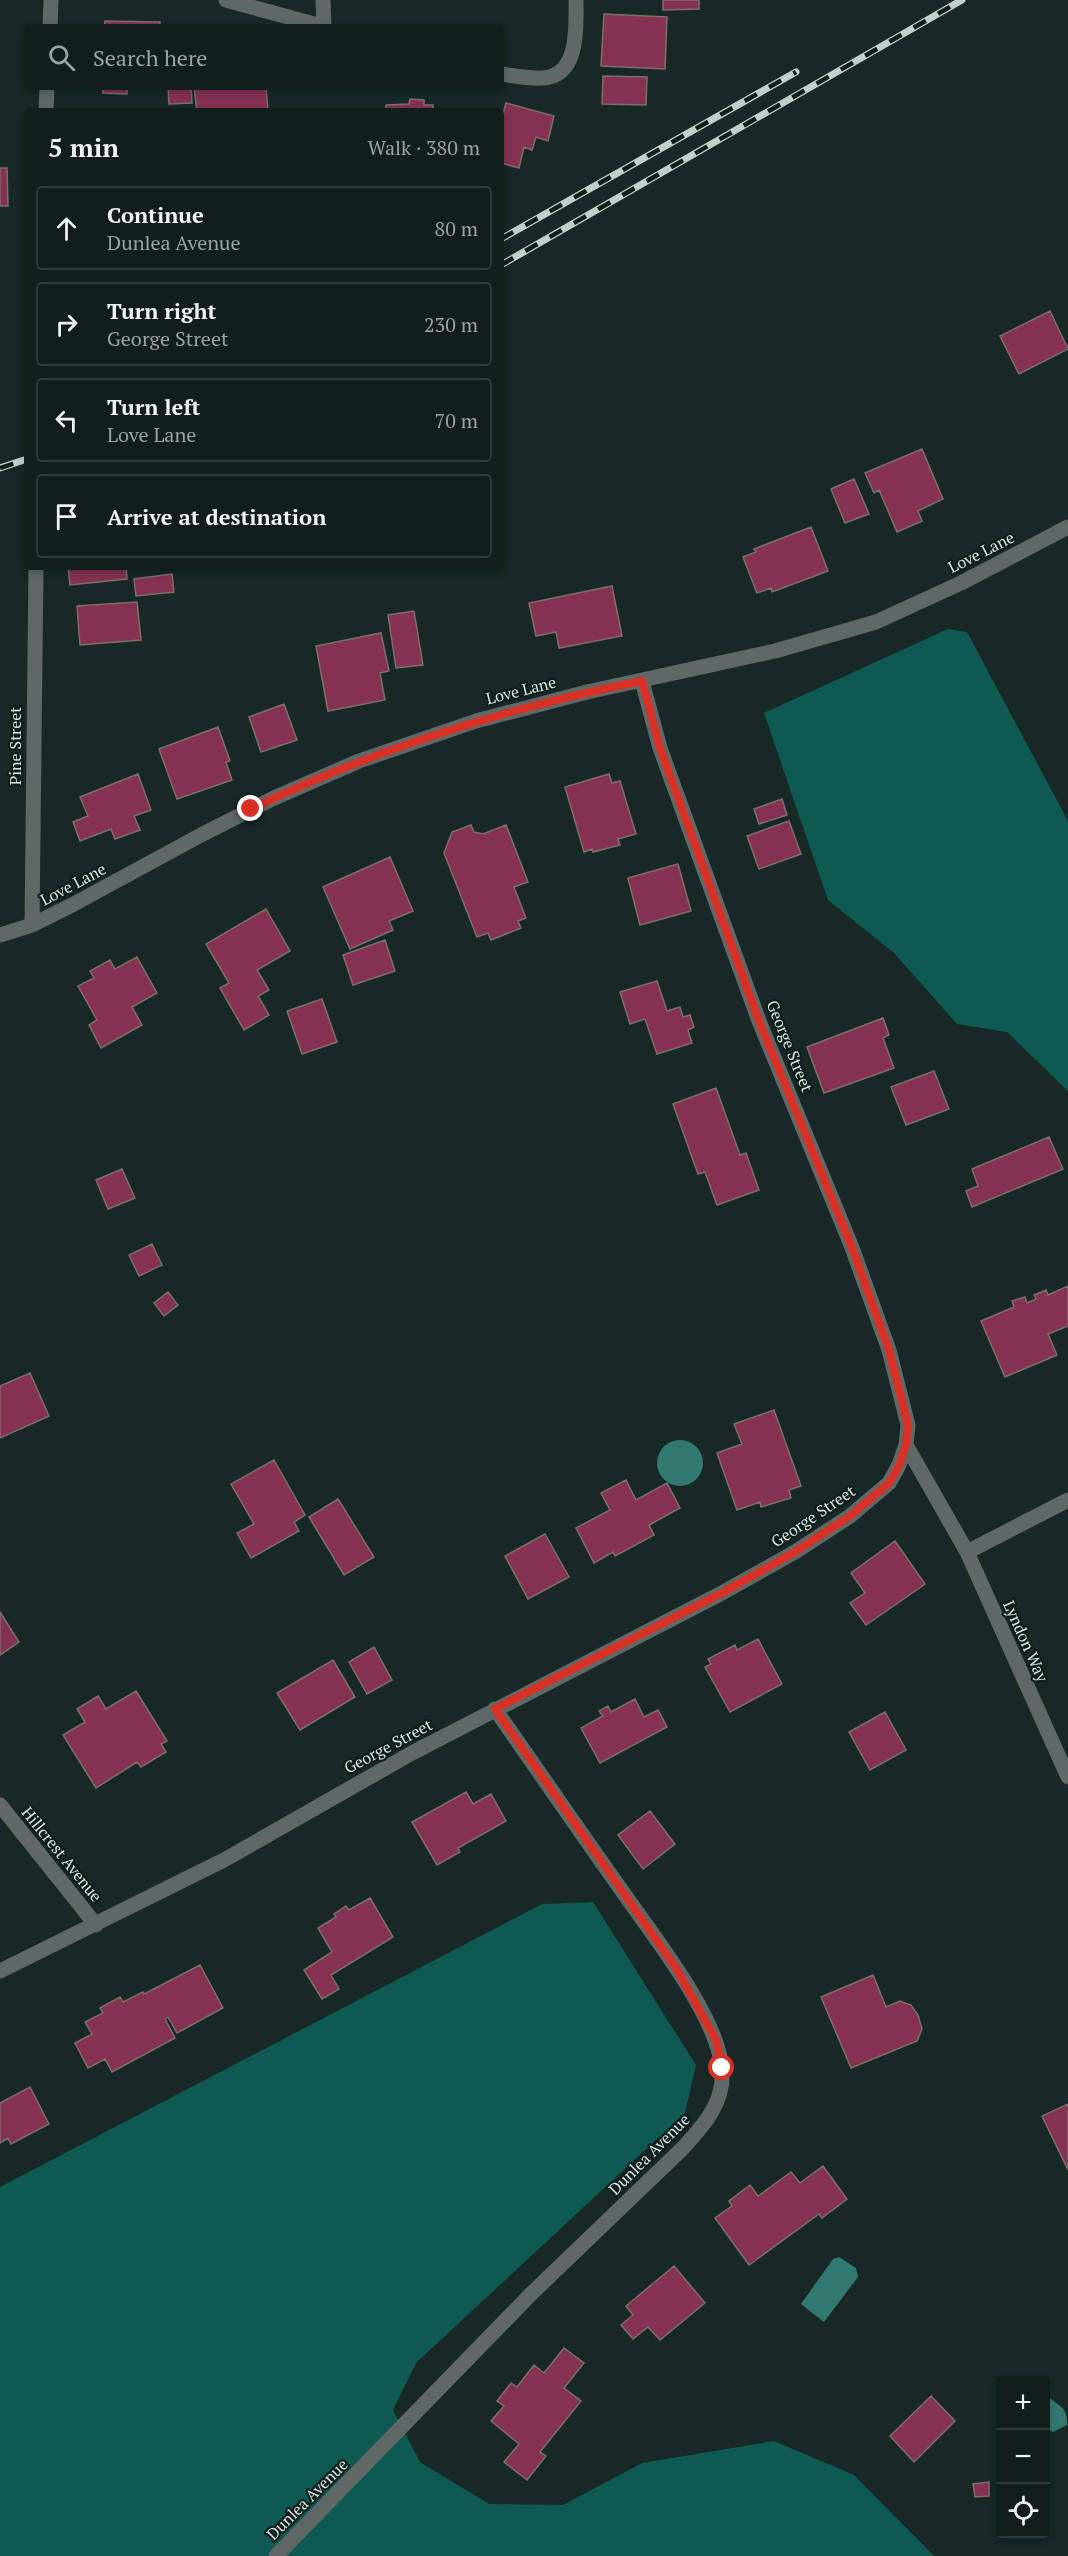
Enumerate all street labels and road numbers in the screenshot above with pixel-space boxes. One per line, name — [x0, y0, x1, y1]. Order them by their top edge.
street label: Love Lane — [944, 526, 1018, 578]
street label: Love Lane — [484, 671, 558, 709]
street label: Pine Street — [4, 707, 26, 785]
street label: Love Lane — [36, 857, 110, 911]
street label: George Street — [762, 997, 818, 1095]
street label: George Street — [767, 1480, 859, 1552]
street label: Lyndon Way — [998, 1597, 1054, 1686]
street label: George Street — [340, 1713, 436, 1779]
street label: Hillcrest Avenue — [17, 1802, 107, 1906]
street label: Dunlea Avenue — [603, 2108, 695, 2200]
street label: Dunlea Avenue — [261, 2453, 353, 2545]

